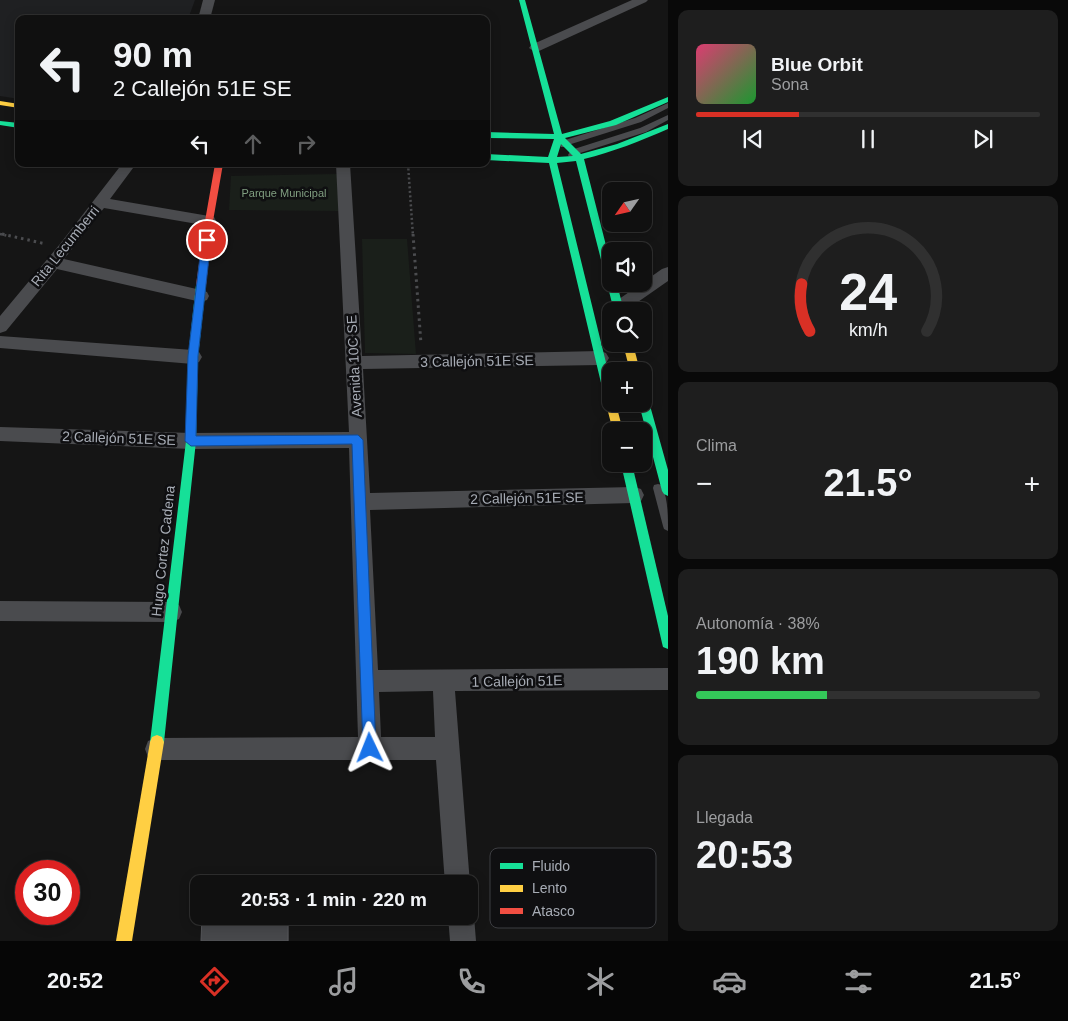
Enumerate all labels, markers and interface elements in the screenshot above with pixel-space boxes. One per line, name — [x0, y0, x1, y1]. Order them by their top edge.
icon: left — [30, 35, 95, 100]
text: 90 m — [113, 35, 193, 74]
text: Blue Orbit — [771, 54, 863, 75]
text: 2 Callejón 51E SE — [113, 76, 292, 101]
text: Sona — [771, 76, 808, 93]
icon: previous — [739, 125, 767, 153]
icon: pause — [854, 125, 882, 153]
icon: next — [969, 125, 997, 153]
icon: left — [186, 130, 214, 158]
icon: ahead — [239, 130, 267, 158]
icon: right — [292, 130, 320, 158]
north arrow — [602, 182, 652, 232]
map controls — [602, 182, 652, 472]
park label: Parque Municipal — [242, 187, 327, 199]
street label: Rita Lecumberri — [28, 203, 102, 289]
pin — [186, 219, 228, 261]
icon: arrive — [193, 226, 221, 254]
button: sound — [602, 242, 652, 292]
text: 24 — [839, 263, 897, 321]
button: search — [602, 302, 652, 352]
street label: Avenida 10C SE — [343, 314, 365, 418]
text: km/h — [849, 320, 887, 340]
street label: 3 Callejón 51E SE — [420, 352, 534, 370]
button: + — [602, 362, 652, 412]
button: − — [602, 422, 652, 472]
street label: 2 Callejón 51E SE — [62, 428, 176, 448]
text: Clima — [696, 437, 737, 454]
text: 21.5° — [823, 462, 913, 504]
text: − — [696, 468, 712, 499]
text: + — [1024, 468, 1040, 499]
street label: Hugo Cortez Cadena — [148, 485, 178, 617]
street label: 2 Callejón 51E SE — [470, 489, 584, 507]
text: Autonomía · 38% — [696, 615, 820, 632]
text: 190 km — [696, 640, 825, 682]
street label: 1 Callejón 51E — [471, 672, 563, 690]
position arrow — [343, 721, 395, 773]
text: Llegada — [696, 809, 753, 826]
text: 20:53 — [696, 834, 793, 876]
legend — [490, 848, 656, 928]
text: Fluido — [532, 858, 570, 874]
speed limit sign: 30 — [15, 860, 80, 925]
text: Lento — [532, 880, 567, 896]
text: 20:53 · 1 min · 220 m — [241, 889, 427, 910]
text: Atasco — [532, 903, 575, 919]
icon: directions — [197, 964, 232, 999]
icon: music — [326, 964, 361, 999]
icon: phone — [454, 964, 489, 999]
icon: climate — [583, 964, 618, 999]
icon: car — [712, 964, 747, 999]
icon: filters — [841, 964, 876, 999]
text: 20:52 — [47, 968, 103, 993]
text: 21.5° — [969, 968, 1021, 993]

